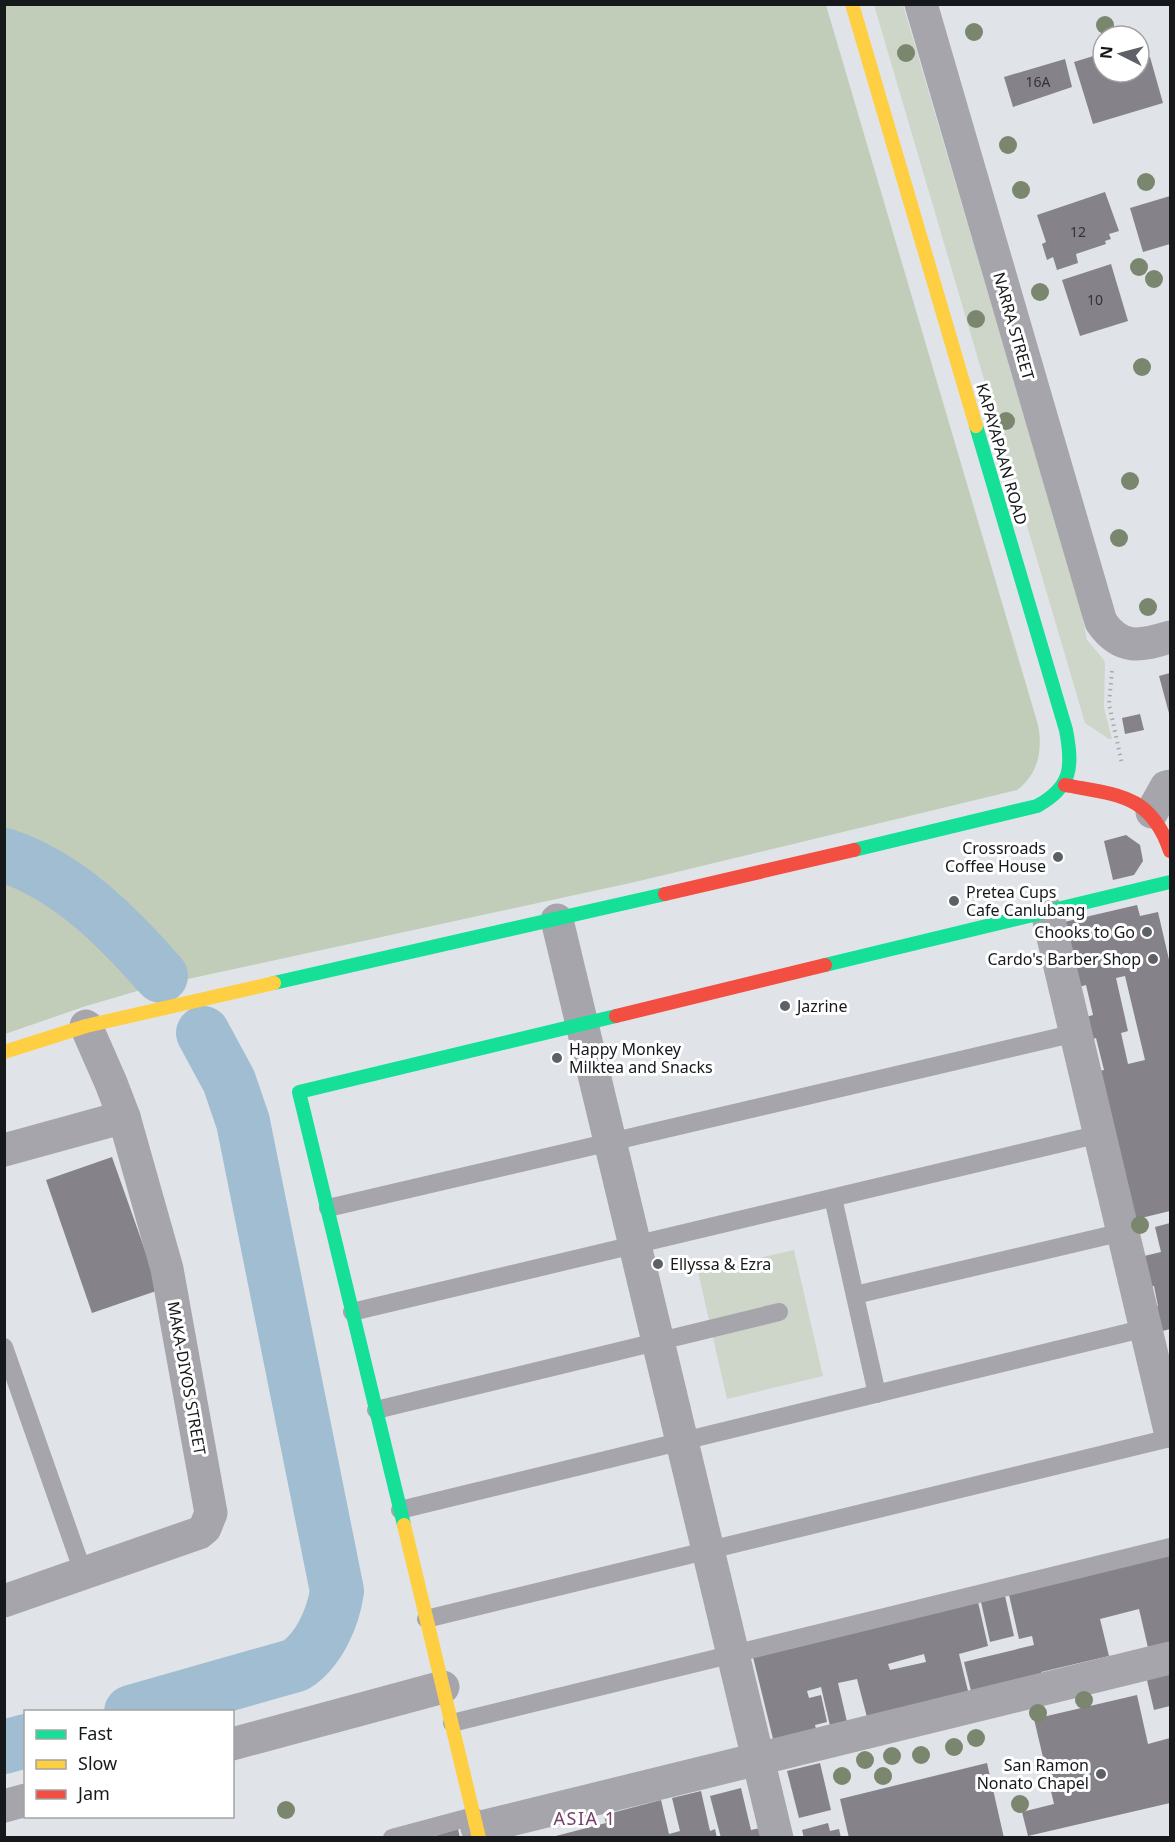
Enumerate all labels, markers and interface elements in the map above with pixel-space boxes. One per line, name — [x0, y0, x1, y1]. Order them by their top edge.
north arrow — [1091, 24, 1151, 84]
text: N — [1094, 45, 1118, 60]
house number: 16A — [1026, 72, 1051, 91]
house number: 12 — [1070, 222, 1086, 241]
street label: NARRA STREET — [988, 270, 1040, 382]
house number: 10 — [1087, 290, 1103, 309]
street label: KAPAYAPAAN ROAD — [971, 381, 1033, 527]
place label: Crossroads Coffee House — [945, 837, 1046, 877]
marker: Crossroads Coffee House — [1051, 850, 1065, 864]
place label: Pretea Cups Cafe Canlubang — [966, 881, 1085, 921]
marker: Pretea Cups Cafe Canlubang — [947, 894, 961, 908]
place label: Chooks to Go — [1034, 921, 1135, 943]
marker: Chooks to Go — [1140, 925, 1154, 939]
place label: Cardo's Barber Shop — [988, 948, 1141, 970]
marker: Cardo's Barber Shop — [1146, 952, 1160, 966]
place label: Jazrine — [795, 995, 848, 1017]
marker: Jazrine — [778, 999, 792, 1013]
place label: Happy Monkey Milktea and Snacks — [569, 1038, 713, 1078]
marker: Happy Monkey Milktea and Snacks — [550, 1051, 564, 1065]
place label: Ellyssa & Ezra — [670, 1253, 771, 1275]
marker: Ellyssa & Ezra — [651, 1257, 665, 1271]
street label: MAKA-DIYOS STREET — [163, 1299, 211, 1457]
legend — [24, 1710, 234, 1818]
text: Fast — [78, 1721, 113, 1745]
text: Slow — [78, 1751, 117, 1775]
place label: San Ramon Nonato Chapel — [977, 1754, 1089, 1794]
marker: San Ramon Nonato Chapel — [1094, 1767, 1108, 1781]
text: Jam — [76, 1781, 110, 1805]
district label: ASIA 1 — [554, 1806, 616, 1830]

